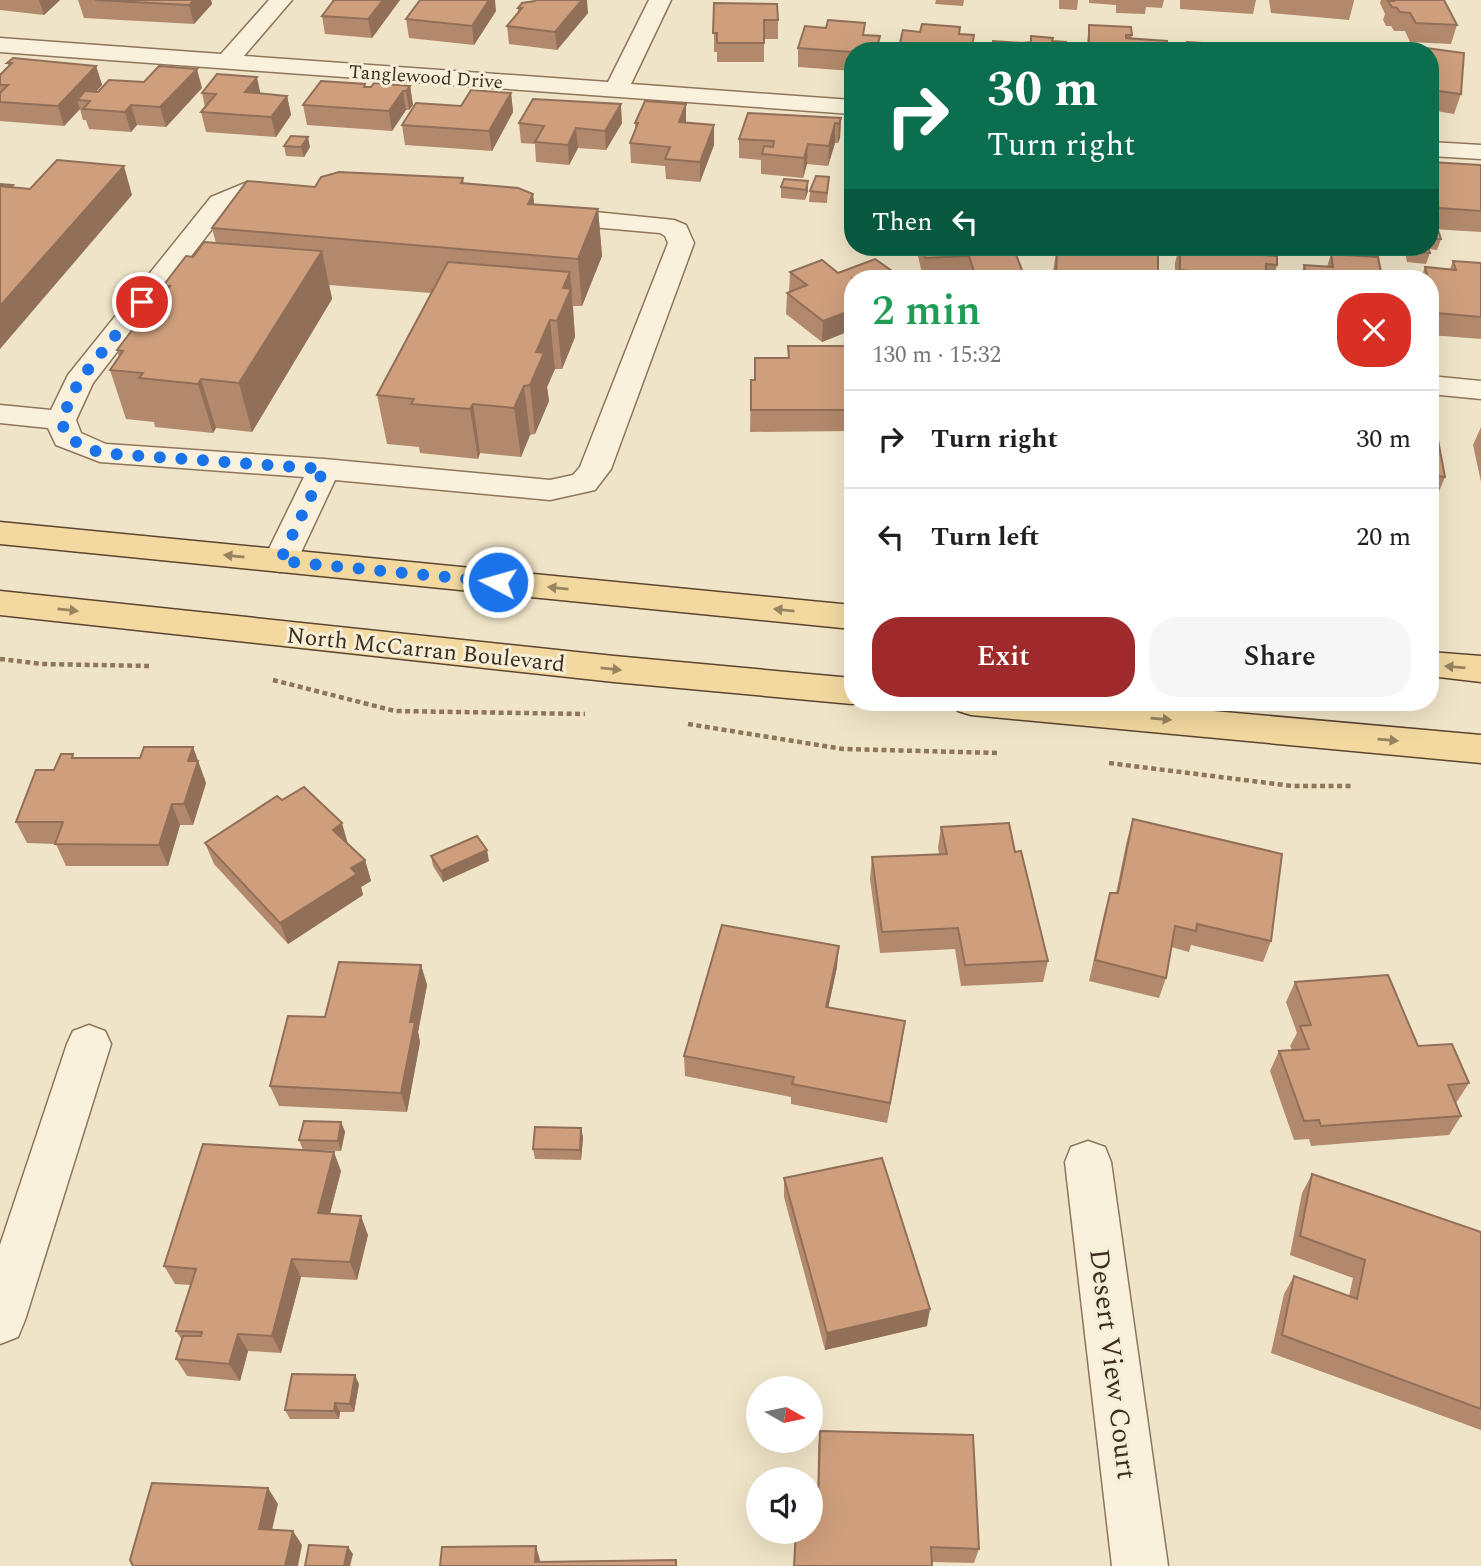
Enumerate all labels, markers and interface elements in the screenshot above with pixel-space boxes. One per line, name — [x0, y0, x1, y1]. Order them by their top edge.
text: 30 m — [987, 53, 1098, 128]
street label: Tanglewood Drive — [348, 58, 504, 97]
icon: right — [872, 70, 963, 161]
text: Turn right — [987, 121, 1135, 170]
text: Then — [872, 202, 932, 242]
icon: left — [946, 203, 984, 241]
pin — [112, 272, 172, 332]
text: 2 min — [872, 280, 981, 343]
icon: arrive — [123, 283, 161, 321]
button: close — [1337, 293, 1411, 367]
text: 130 m · 15:32 — [872, 338, 1001, 373]
text: Turn right — [931, 419, 1058, 459]
text: 30 m — [1356, 419, 1411, 459]
icon: right — [872, 420, 910, 458]
text: Turn left — [931, 517, 1039, 557]
text: 20 m — [1356, 517, 1411, 557]
icon: left — [872, 518, 910, 556]
position arrow — [461, 545, 535, 619]
one-way arrow — [223, 550, 245, 561]
one-way arrow — [547, 582, 569, 593]
one-way arrow — [773, 604, 795, 615]
one-way arrow — [57, 605, 79, 616]
button: Exit — [872, 617, 1135, 697]
button: Share — [1149, 617, 1411, 697]
street label: North McCarran Boulevard — [285, 618, 567, 683]
one-way arrow — [1444, 661, 1466, 672]
one-way arrow — [600, 663, 622, 674]
one-way arrow — [1150, 714, 1172, 725]
one-way arrow — [1377, 735, 1399, 746]
street label: Desert View Court — [1077, 1246, 1148, 1482]
north arrow — [746, 1376, 822, 1452]
map controls — [746, 1376, 823, 1544]
button: sound — [746, 1467, 823, 1544]

